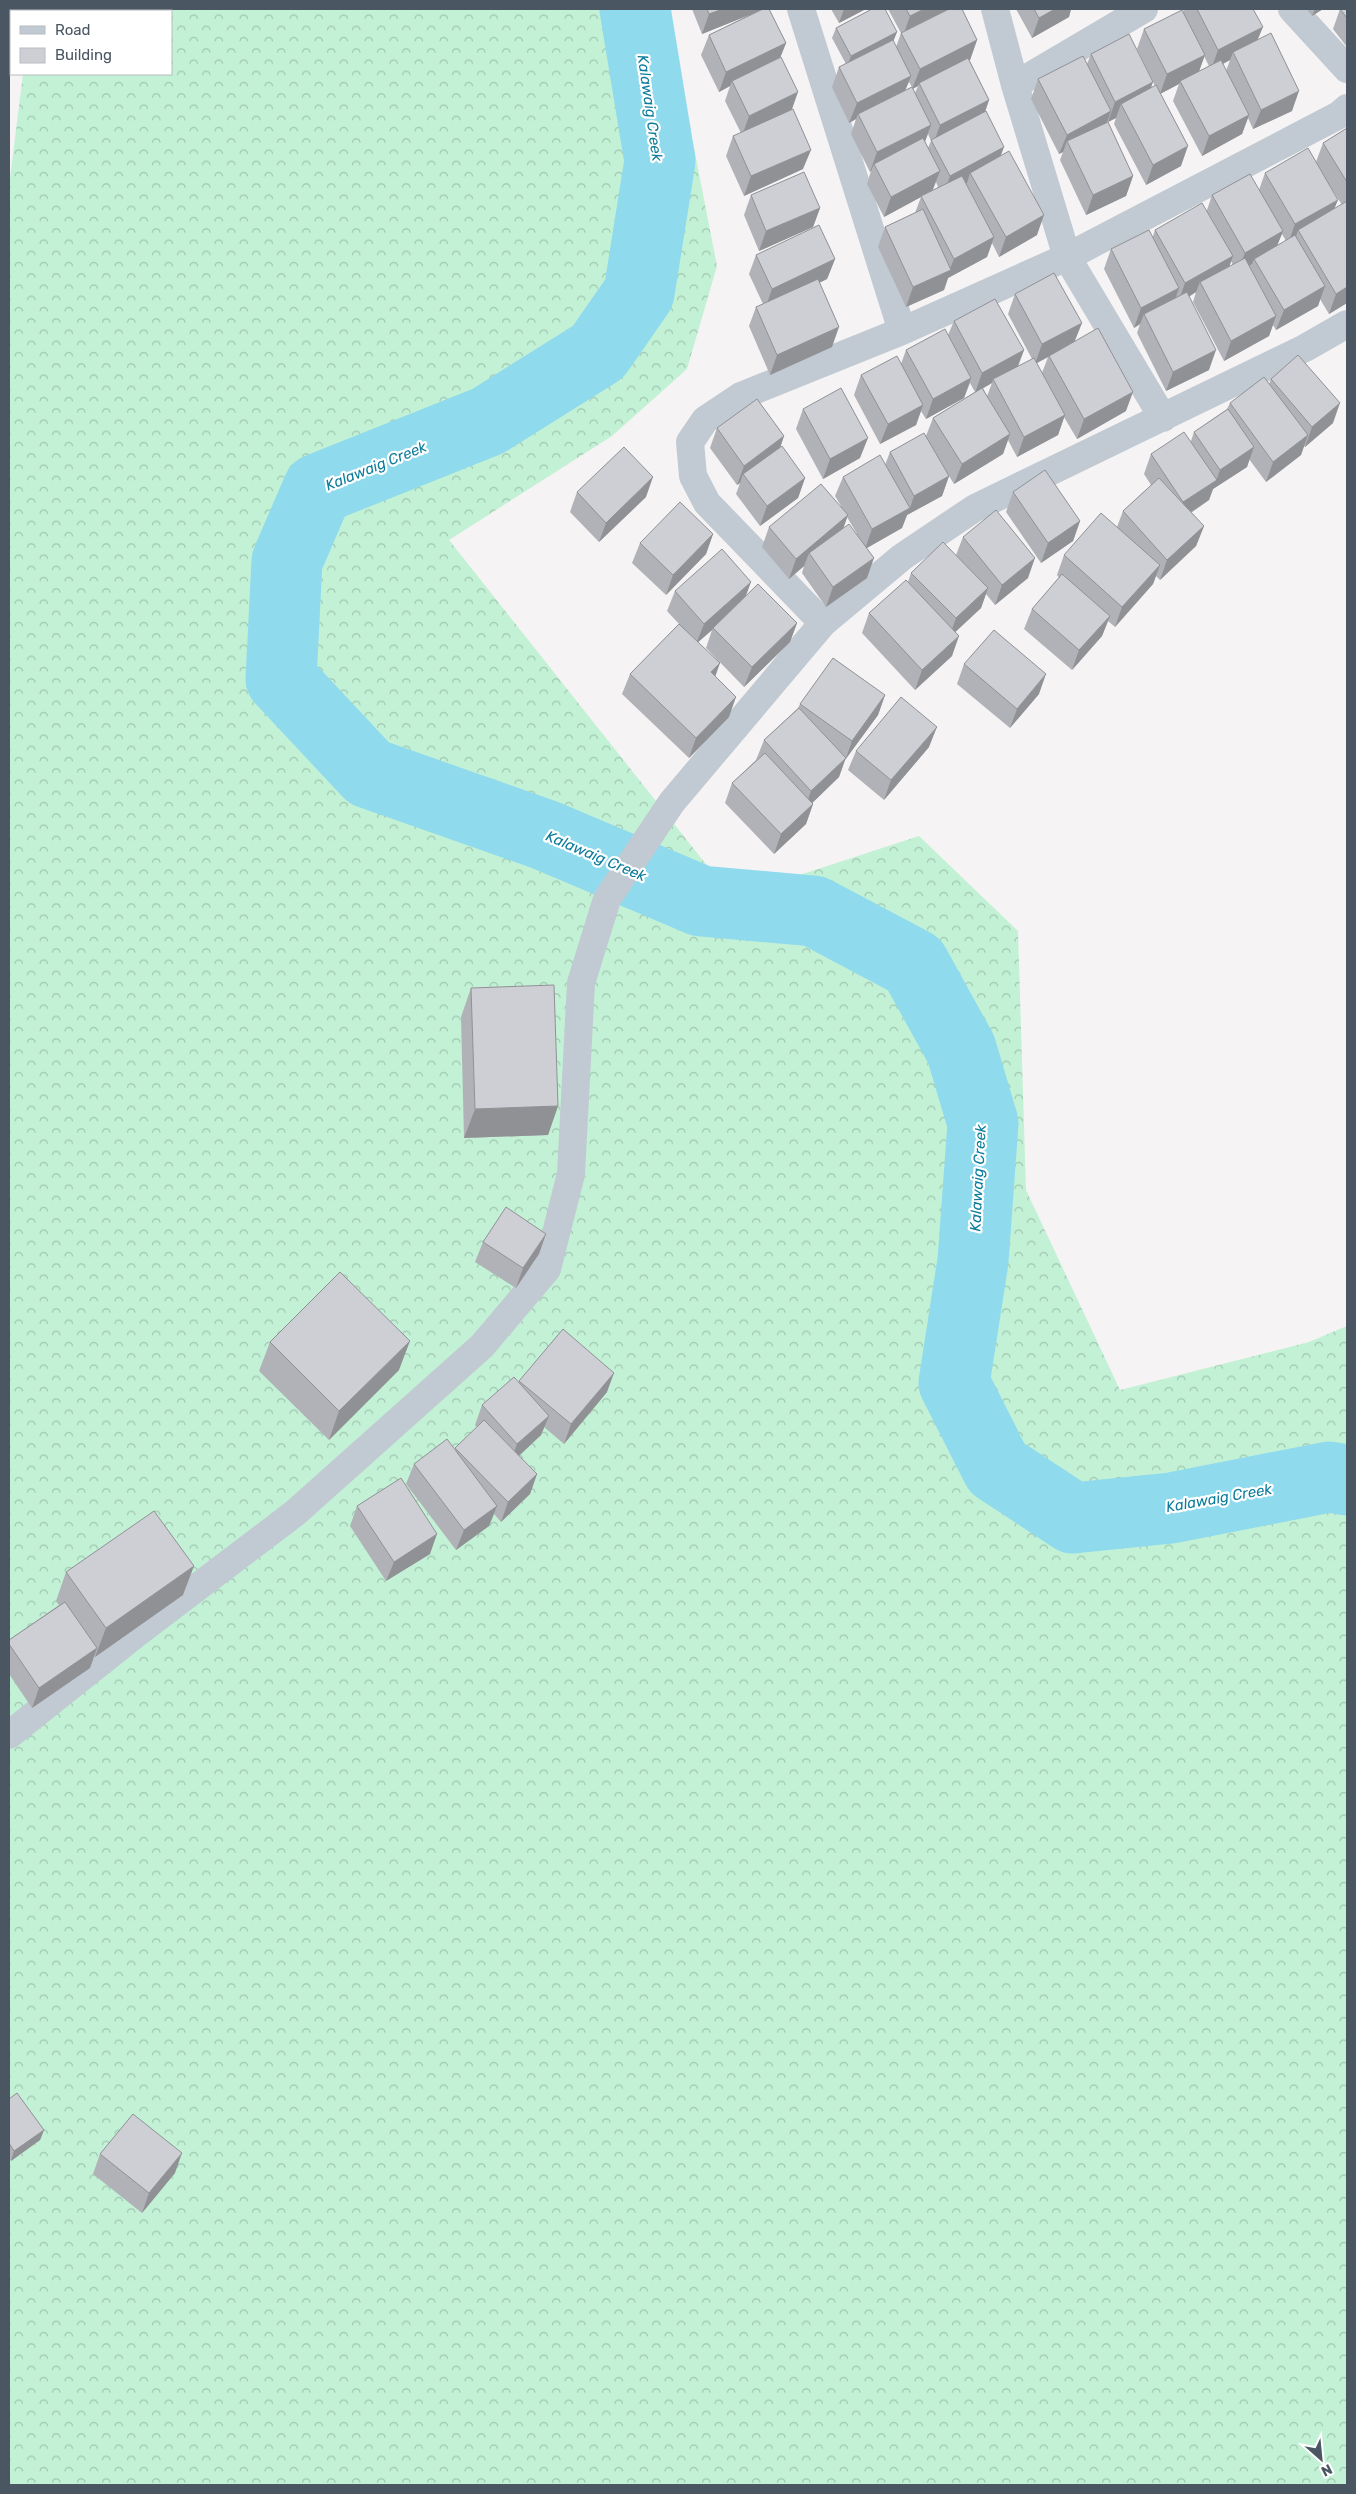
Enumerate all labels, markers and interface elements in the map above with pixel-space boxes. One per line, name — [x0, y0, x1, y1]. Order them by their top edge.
legend — [10, 10, 172, 75]
text: Road — [55, 21, 91, 39]
text: Building — [55, 46, 112, 64]
water label: Kalawaig Creek — [634, 54, 666, 163]
water label: Kalawaig Creek — [323, 437, 429, 494]
water label: Kalawaig Creek — [543, 827, 649, 885]
water label: Kalawaig Creek — [966, 1124, 990, 1232]
water label: Kalawaig Creek — [1165, 1480, 1274, 1516]
north arrow — [1296, 2434, 1346, 2484]
text: N — [1318, 2460, 1335, 2480]

